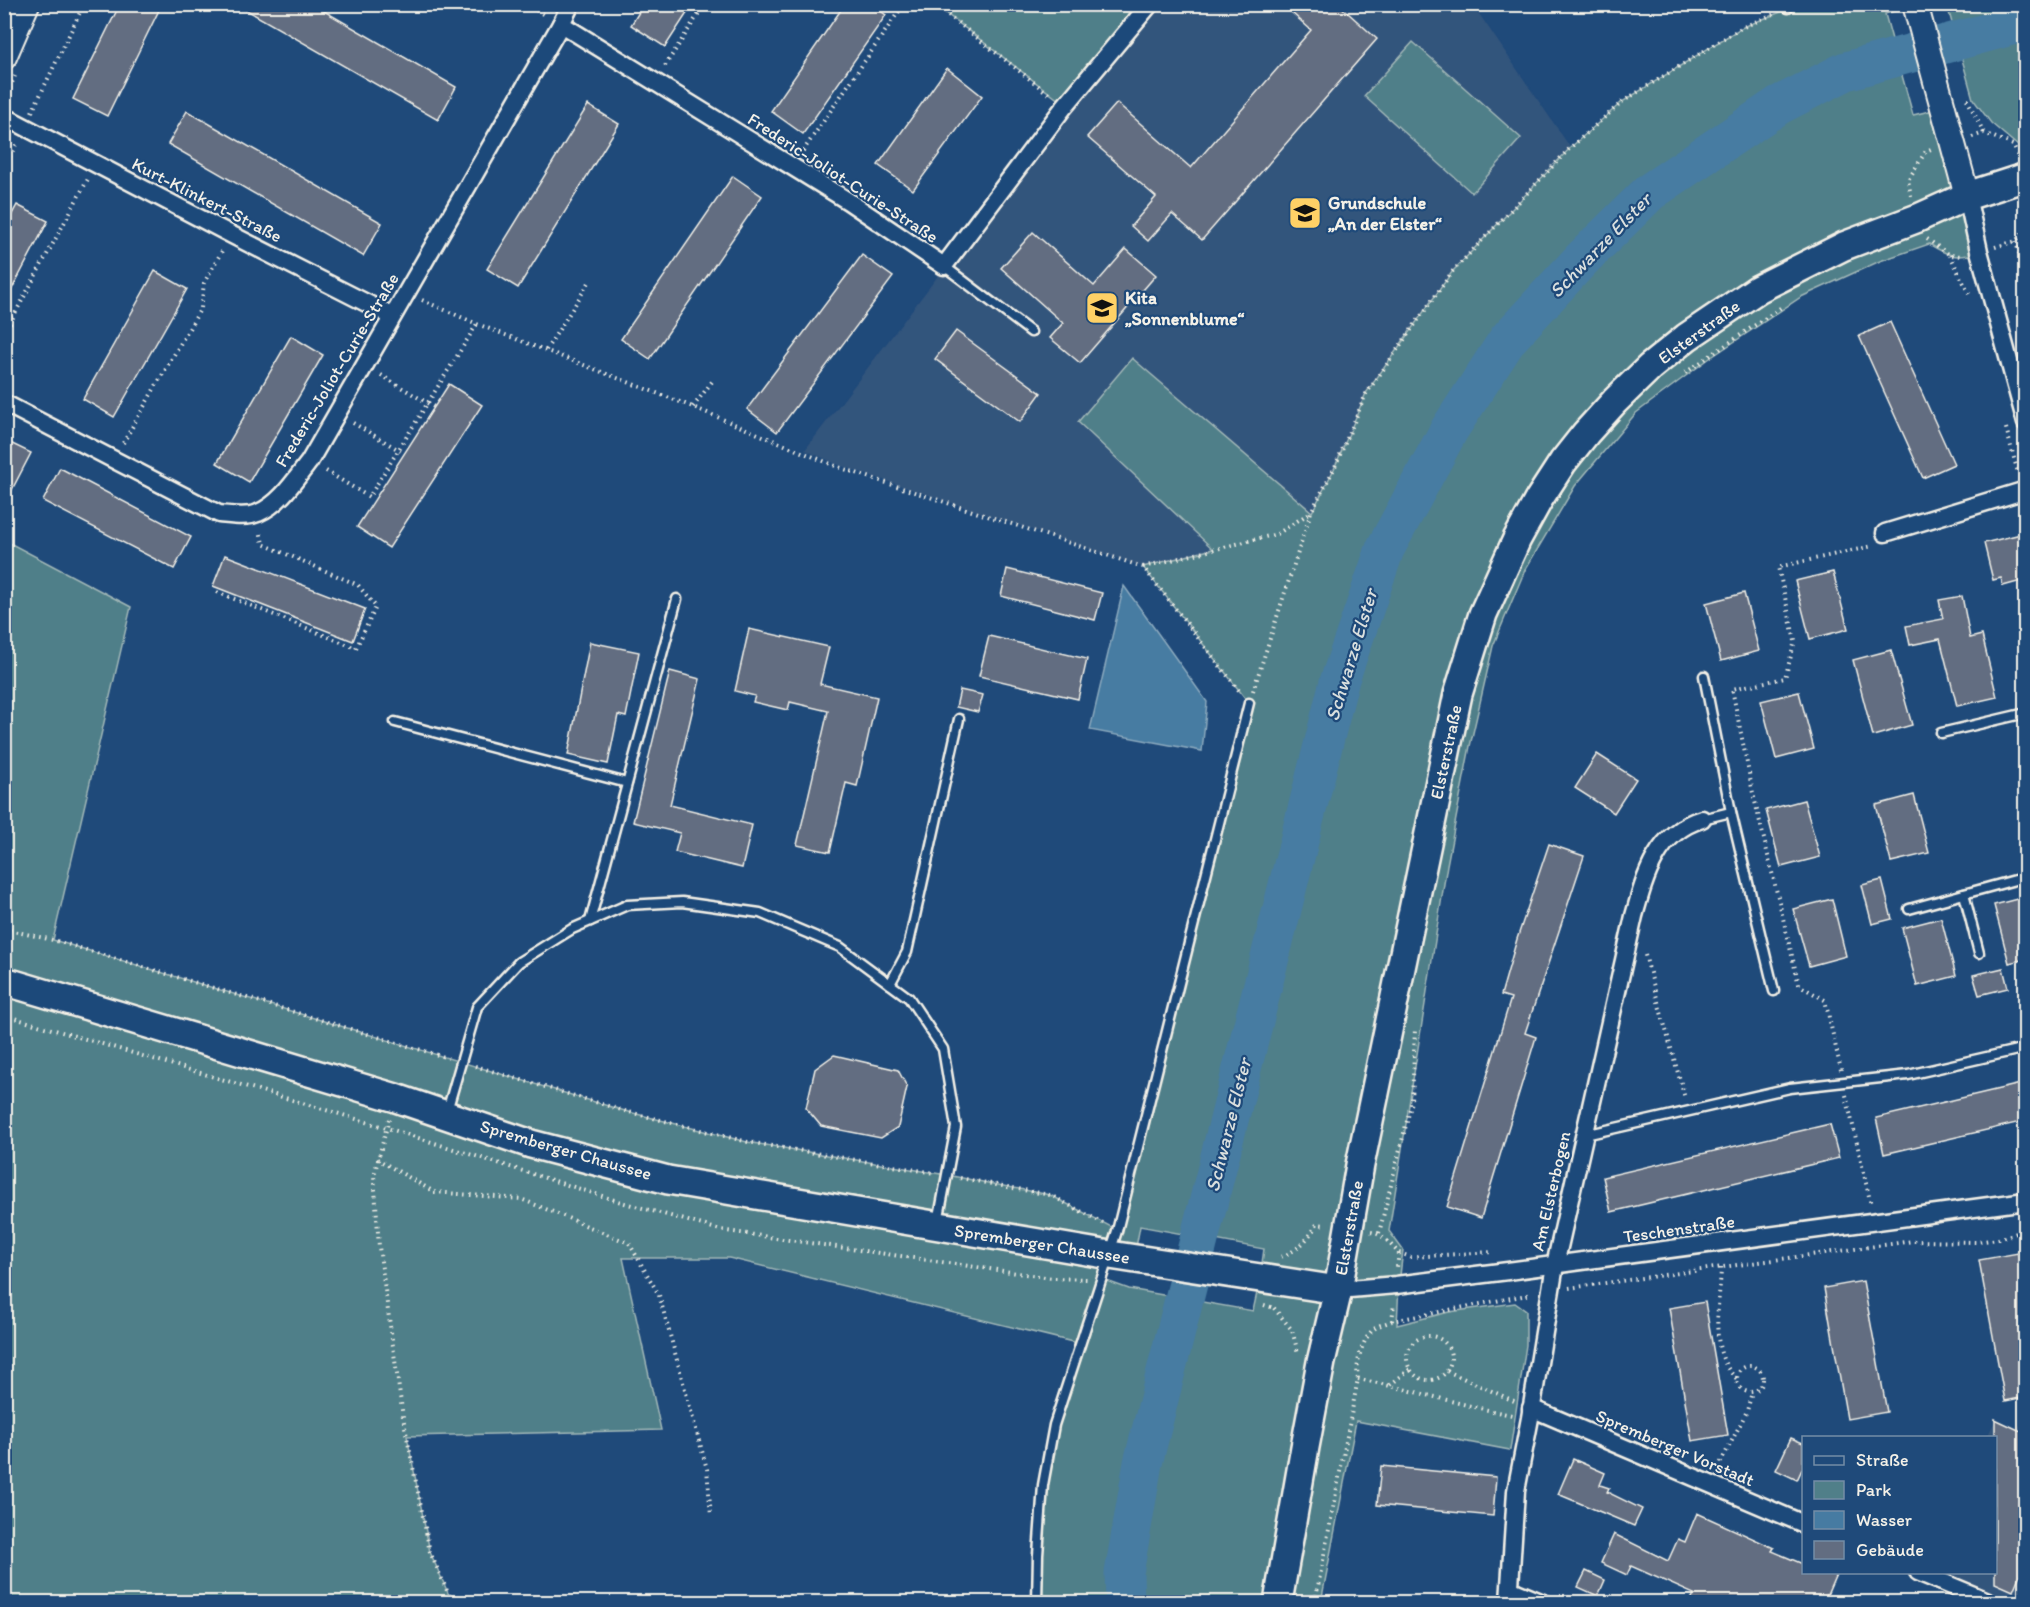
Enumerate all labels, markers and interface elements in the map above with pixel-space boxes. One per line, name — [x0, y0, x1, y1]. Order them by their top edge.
street label: Frederic-Joliot-Curie-Straße — [744, 108, 942, 248]
street label: Kurt-Klinkert-Straße — [128, 153, 286, 247]
water label: Schwarze Elster — [1544, 186, 1657, 302]
place label: Grundschule „An der Elster“ — [1328, 192, 1442, 235]
school or university icon: Grundschule „An der Elster“ — [1287, 195, 1323, 231]
street label: Frederic-Joliot-Curie-Straße — [270, 269, 404, 471]
place label: Kita „Sonnenblume“ — [1125, 287, 1245, 330]
school or university icon: Kita „Sonnenblume“ — [1084, 290, 1120, 326]
street label: Elsterstraße — [1654, 295, 1744, 369]
water label: Schwarze Elster — [1320, 584, 1383, 724]
street label: Elsterstraße — [1425, 703, 1467, 801]
water label: Schwarze Elster — [1200, 1054, 1257, 1194]
street label: Spremberger Chaussee — [478, 1115, 654, 1185]
street label: Am Elsterbogen — [1527, 1129, 1576, 1253]
street label: Elsterstraße — [1330, 1179, 1368, 1277]
street label: Teschenstraße — [1622, 1210, 1736, 1248]
street label: Spremberger Chaussee — [953, 1219, 1131, 1269]
street label: Spremberger Vorstadt — [1592, 1405, 1758, 1491]
legend — [1802, 1436, 1997, 1574]
text: Straße — [1856, 1449, 1909, 1471]
text: Park — [1856, 1479, 1891, 1501]
text: Wasser — [1856, 1509, 1913, 1531]
text: Gebäude — [1856, 1539, 1924, 1561]

